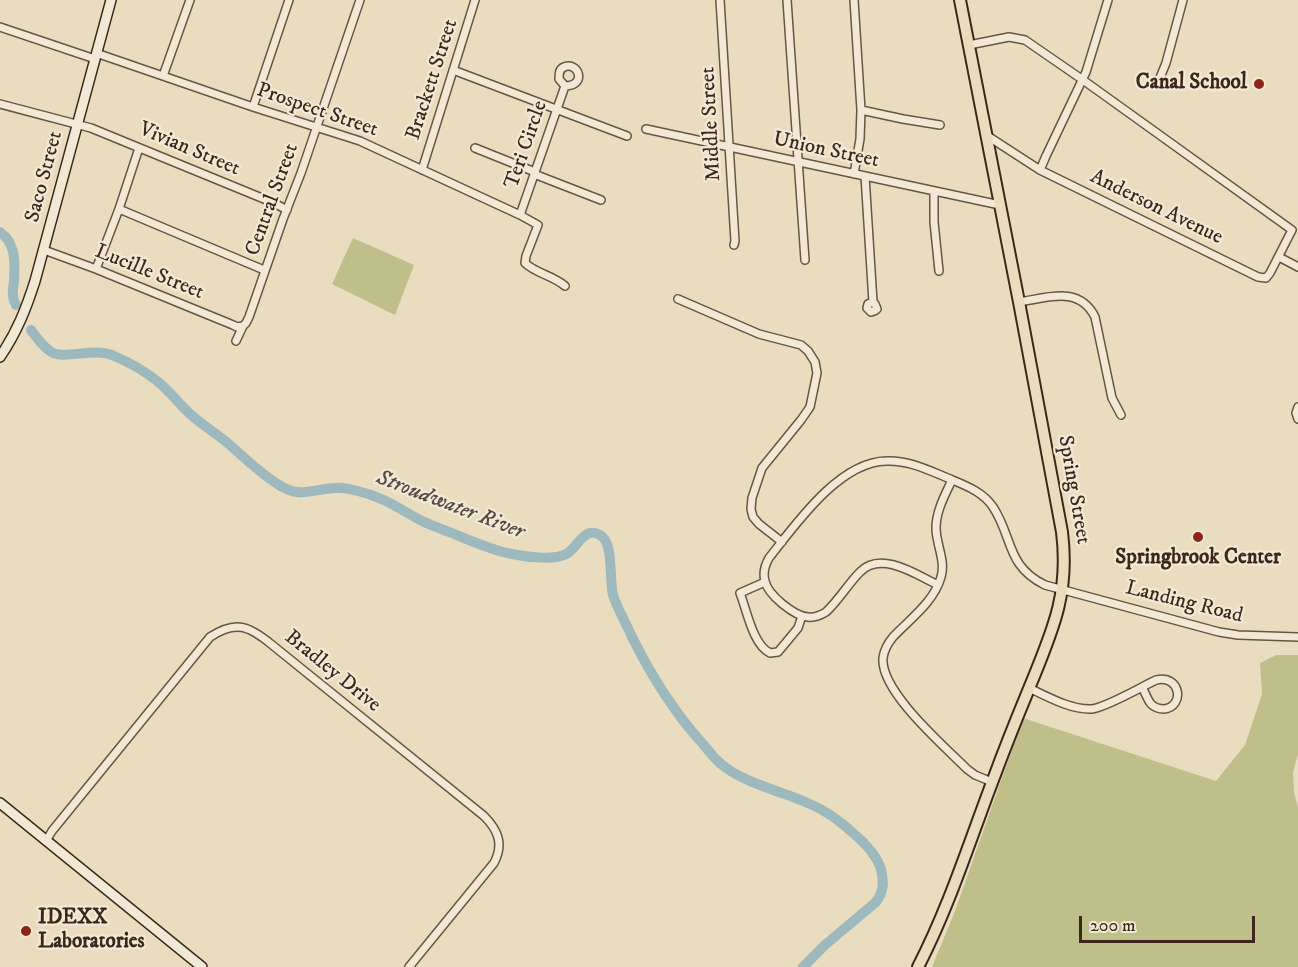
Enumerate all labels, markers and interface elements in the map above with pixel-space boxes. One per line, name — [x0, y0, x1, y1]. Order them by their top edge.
street label: Brackett Street — [402, 16, 464, 144]
street label: Middle Street — [696, 66, 728, 182]
place label: Canal School — [1136, 71, 1247, 97]
marker: Canal School — [1252, 77, 1266, 91]
street label: Prospect Street — [253, 79, 381, 143]
street label: Teri Circle — [500, 98, 554, 192]
street label: Vivian Street — [135, 117, 243, 183]
street label: Union Street — [771, 127, 881, 175]
street label: Saco Street — [21, 129, 69, 225]
street label: Central Street — [241, 141, 305, 259]
street label: Anderson Avenue — [1086, 165, 1226, 251]
street label: Lucille Street — [91, 240, 207, 306]
street label: Spring Street — [1051, 434, 1095, 546]
water label: Stroudwater River — [372, 466, 528, 546]
marker: Springbrook Center — [1191, 530, 1205, 544]
place label: Springbrook Center — [1115, 546, 1281, 572]
street label: Landing Road — [1123, 576, 1245, 630]
street label: Bradley Drive — [279, 626, 385, 718]
scale bar — [1082, 904, 1258, 942]
place label: IDEXX Laboratories — [38, 906, 145, 956]
text: 200 m — [1090, 915, 1136, 937]
marker: IDEXX Laboratories — [19, 924, 33, 938]

